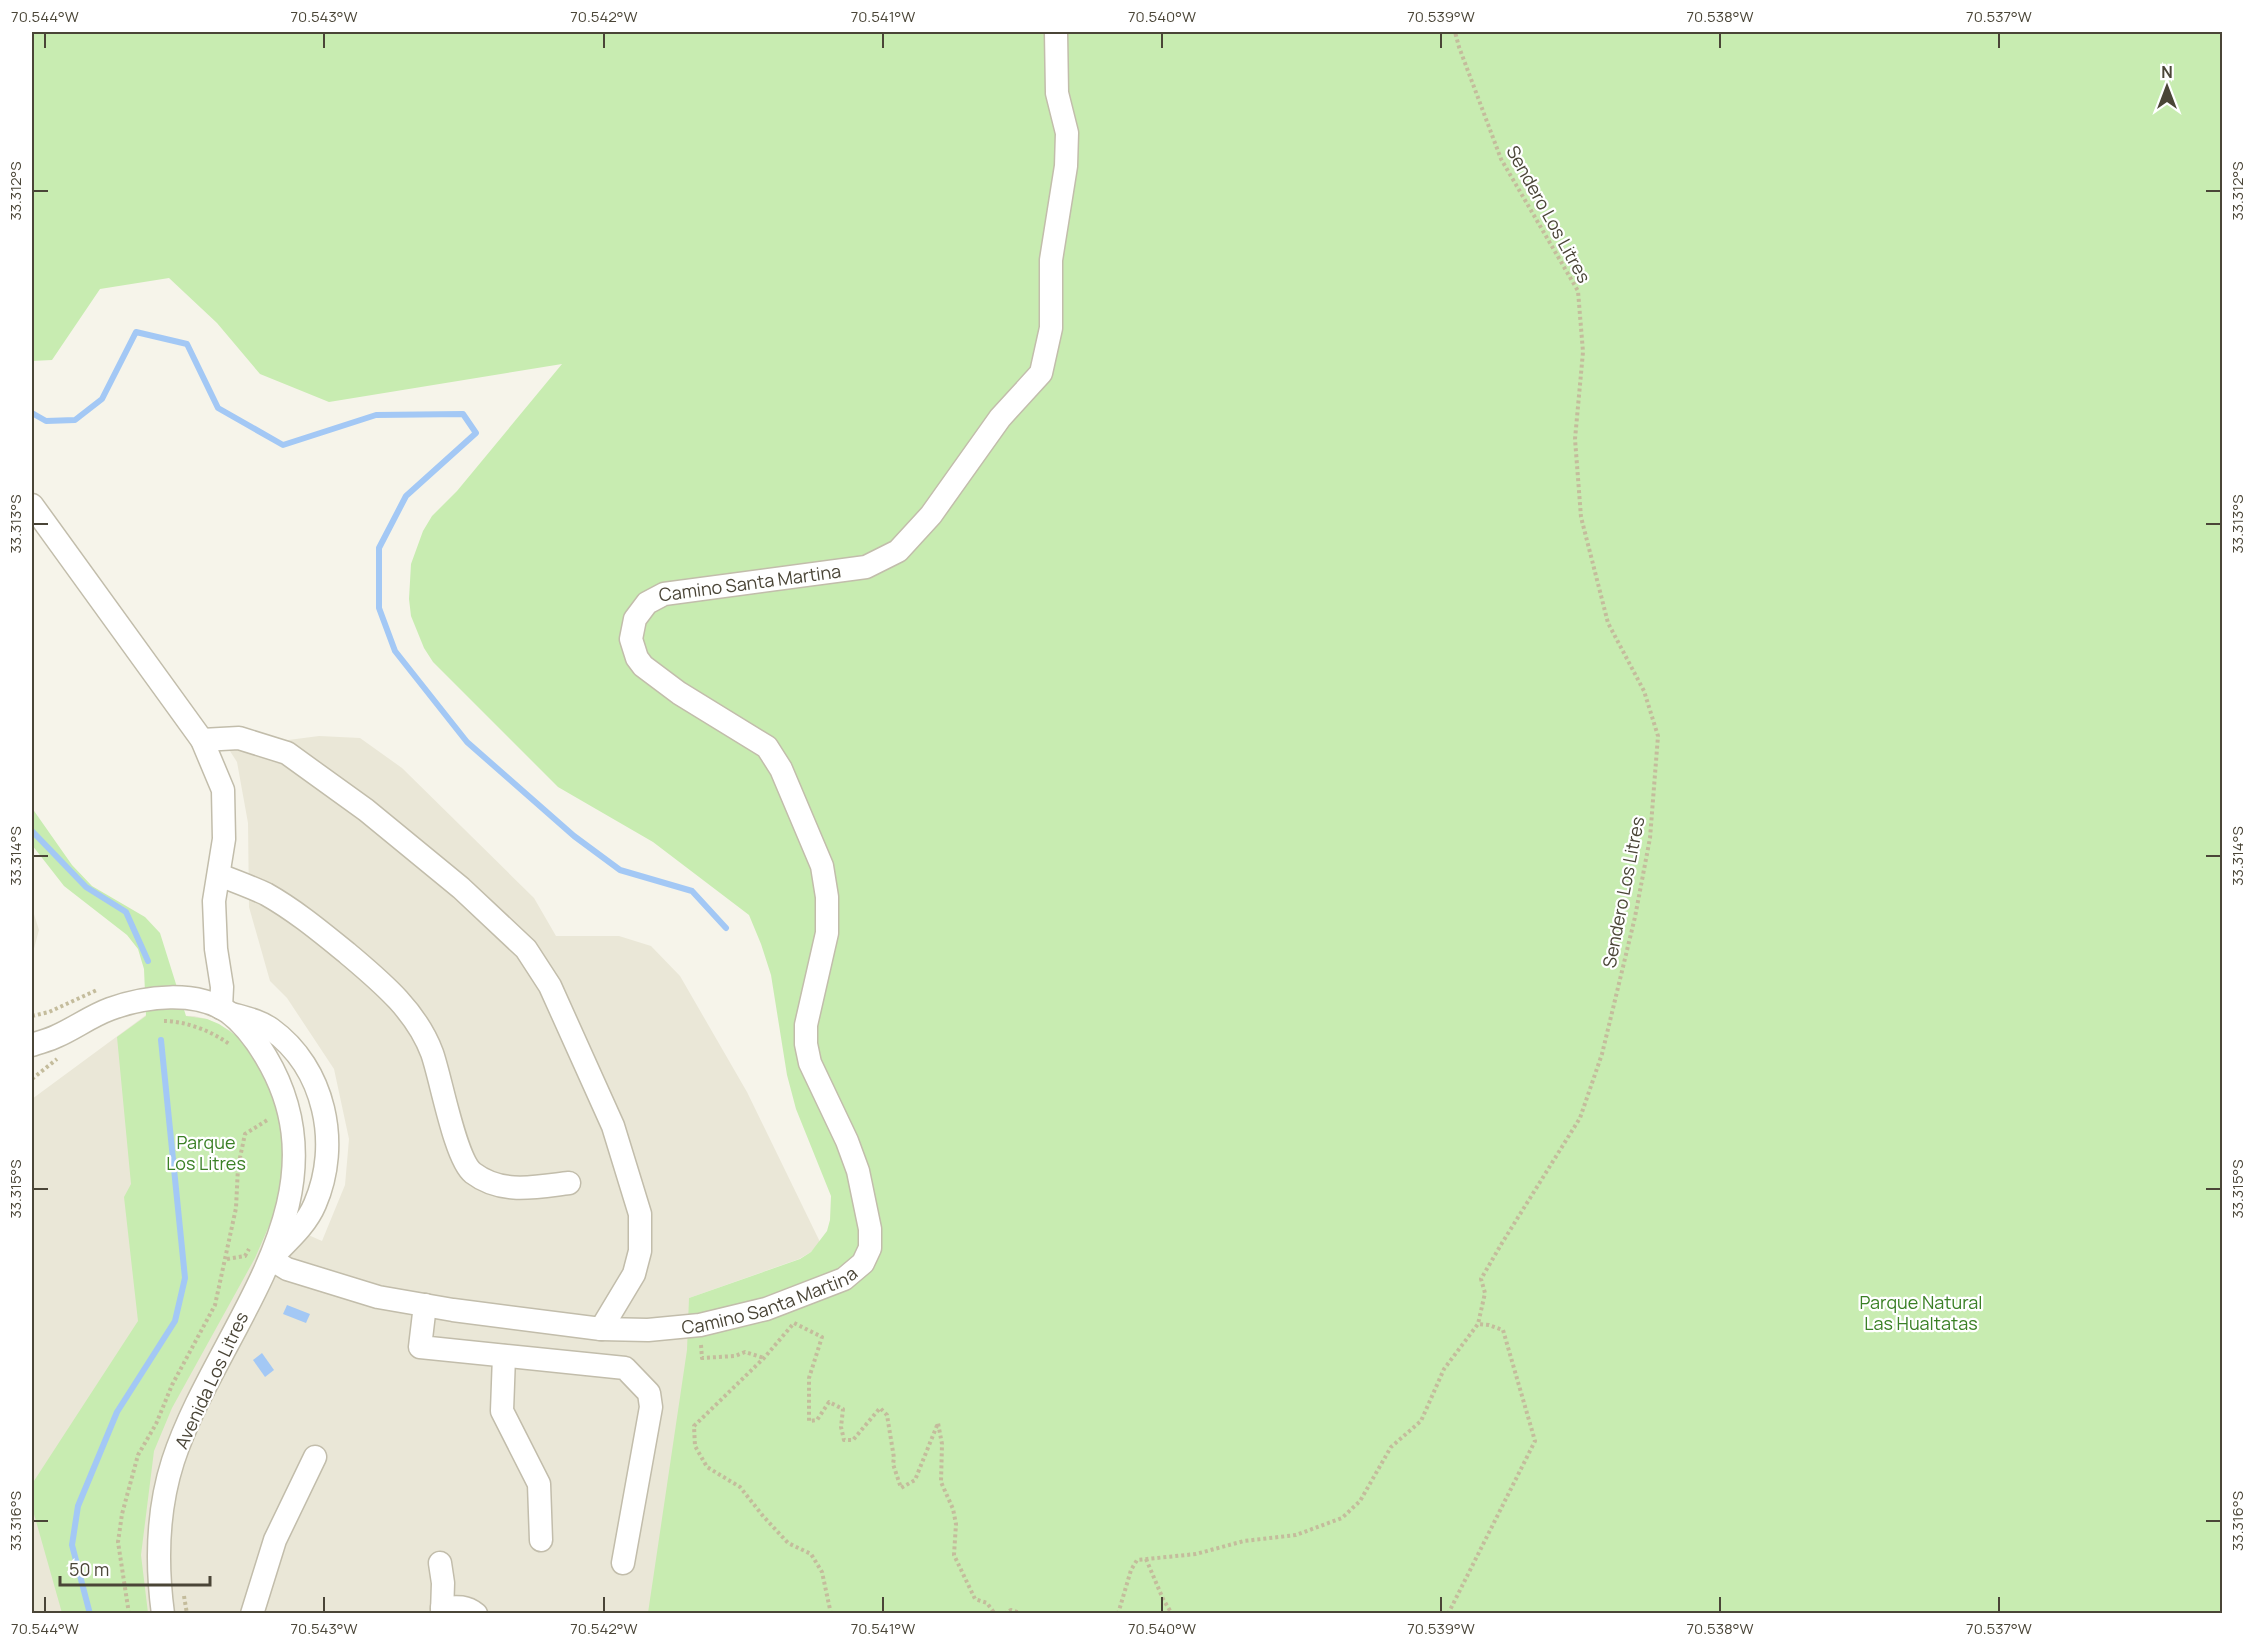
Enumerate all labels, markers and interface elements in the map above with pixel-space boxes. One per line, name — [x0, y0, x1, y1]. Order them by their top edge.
text: 70.544°W — [11, 6, 79, 27]
text: 70.543°W — [290, 6, 358, 27]
text: 70.542°W — [570, 6, 638, 27]
text: 70.541°W — [851, 6, 915, 27]
text: 70.540°W — [1128, 6, 1196, 27]
text: 70.539°W — [1407, 6, 1475, 27]
text: 70.538°W — [1687, 6, 1753, 27]
text: 70.537°W — [1966, 6, 2032, 27]
north arrow — [2137, 57, 2197, 117]
text: N — [2161, 61, 2173, 83]
street label: Sendero Los Litres — [1501, 141, 1597, 287]
text: 33.312°S — [5, 161, 26, 221]
text: 33.312°S — [2227, 161, 2248, 221]
text: 33.313°S — [5, 495, 26, 553]
text: 33.313°S — [2227, 495, 2248, 553]
street label: Camino Santa Martina — [657, 558, 842, 607]
street label: Sendero Los Litres — [1597, 814, 1649, 970]
text: 33.314°S — [5, 826, 26, 886]
text: 33.314°S — [2227, 826, 2248, 886]
park label: Parque Los Litres — [166, 1130, 246, 1175]
text: 33.315°S — [5, 1159, 26, 1219]
text: 33.315°S — [2227, 1159, 2248, 1219]
street label: Camino Santa Martina — [680, 1261, 862, 1339]
park label: Parque Natural Las Hualtatas — [1860, 1290, 1982, 1335]
street label: Avenida Los Litres — [169, 1308, 253, 1452]
text: 33.316°S — [5, 1491, 26, 1551]
text: 33.316°S — [2227, 1491, 2248, 1551]
scale bar — [60, 1549, 210, 1587]
text: 50 m — [69, 1557, 109, 1581]
text: 70.544°W — [11, 1618, 79, 1639]
text: 70.543°W — [290, 1618, 358, 1639]
text: 70.542°W — [570, 1618, 638, 1639]
text: 70.541°W — [851, 1618, 915, 1639]
text: 70.540°W — [1128, 1618, 1196, 1639]
text: 70.539°W — [1407, 1618, 1475, 1639]
text: 70.538°W — [1687, 1618, 1753, 1639]
text: 70.537°W — [1966, 1618, 2032, 1639]

